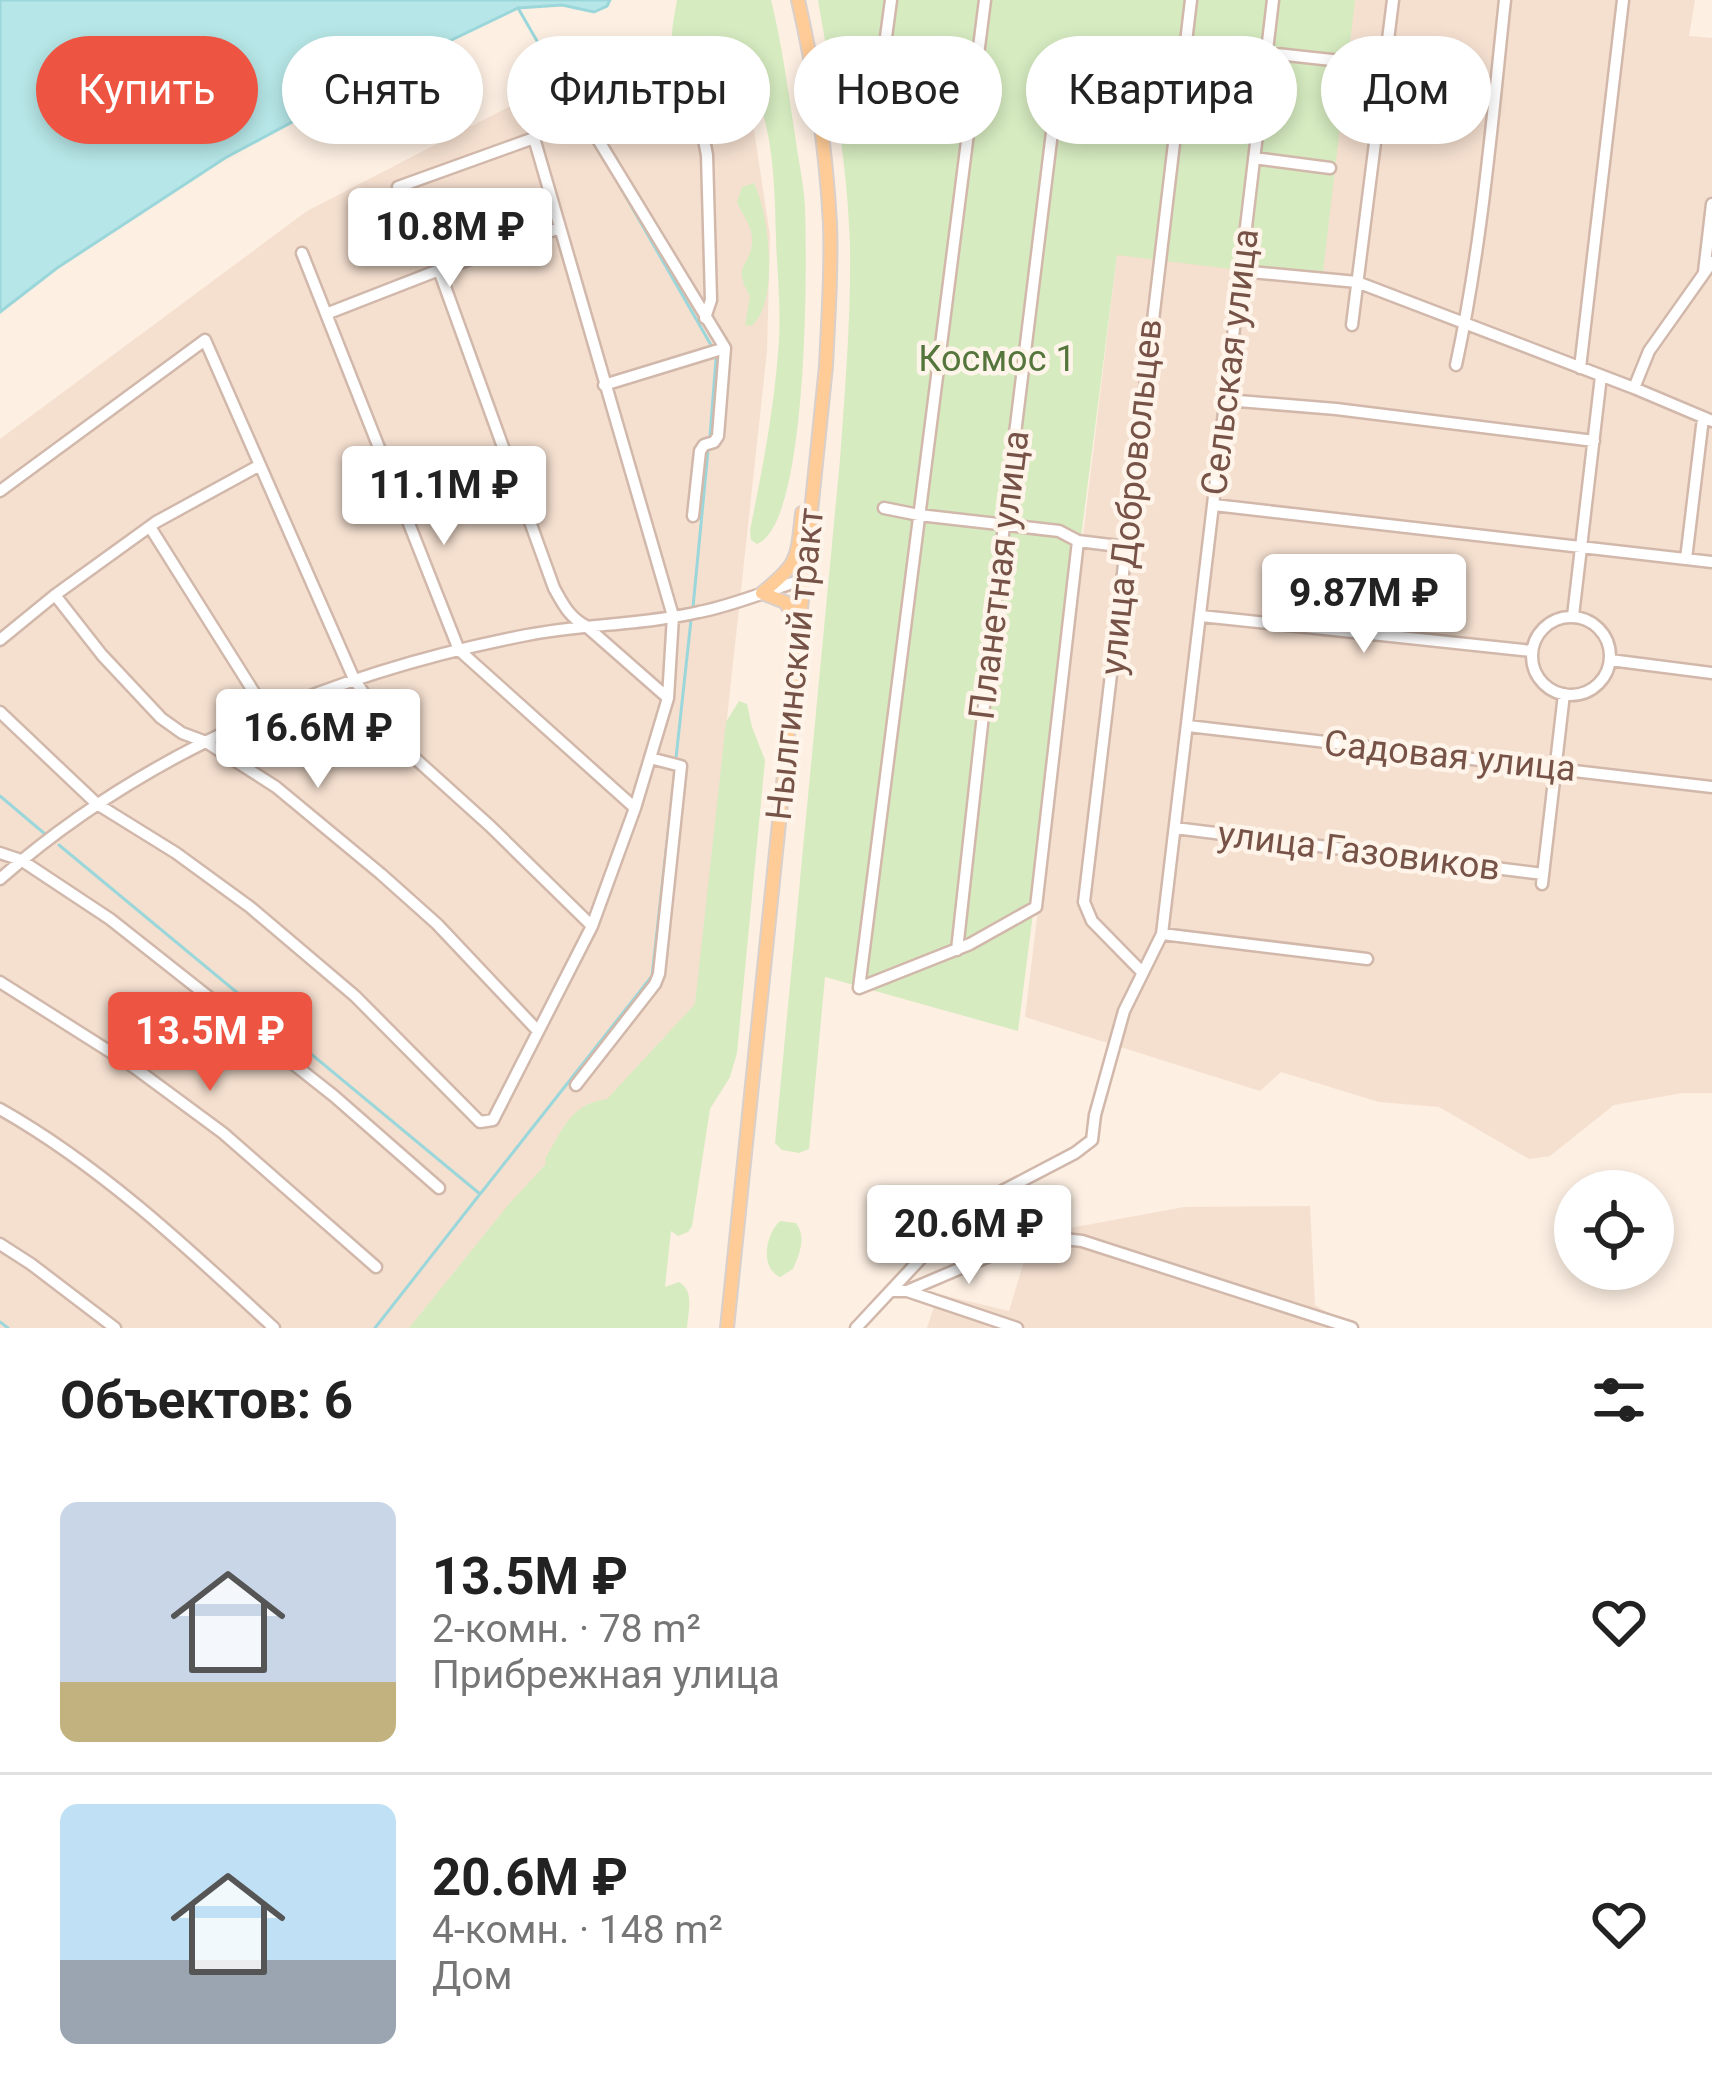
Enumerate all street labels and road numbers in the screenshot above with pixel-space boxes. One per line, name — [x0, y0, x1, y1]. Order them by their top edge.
street label: Сельская улица — [1193, 226, 1267, 498]
street label: улица Добровольцев — [1091, 317, 1171, 677]
street label: Планетная улица — [960, 428, 1038, 722]
street label: Нылгинский тракт — [758, 506, 832, 822]
street label: Садовая улица — [1322, 722, 1578, 790]
street label: улица Газовиков — [1215, 813, 1503, 889]

